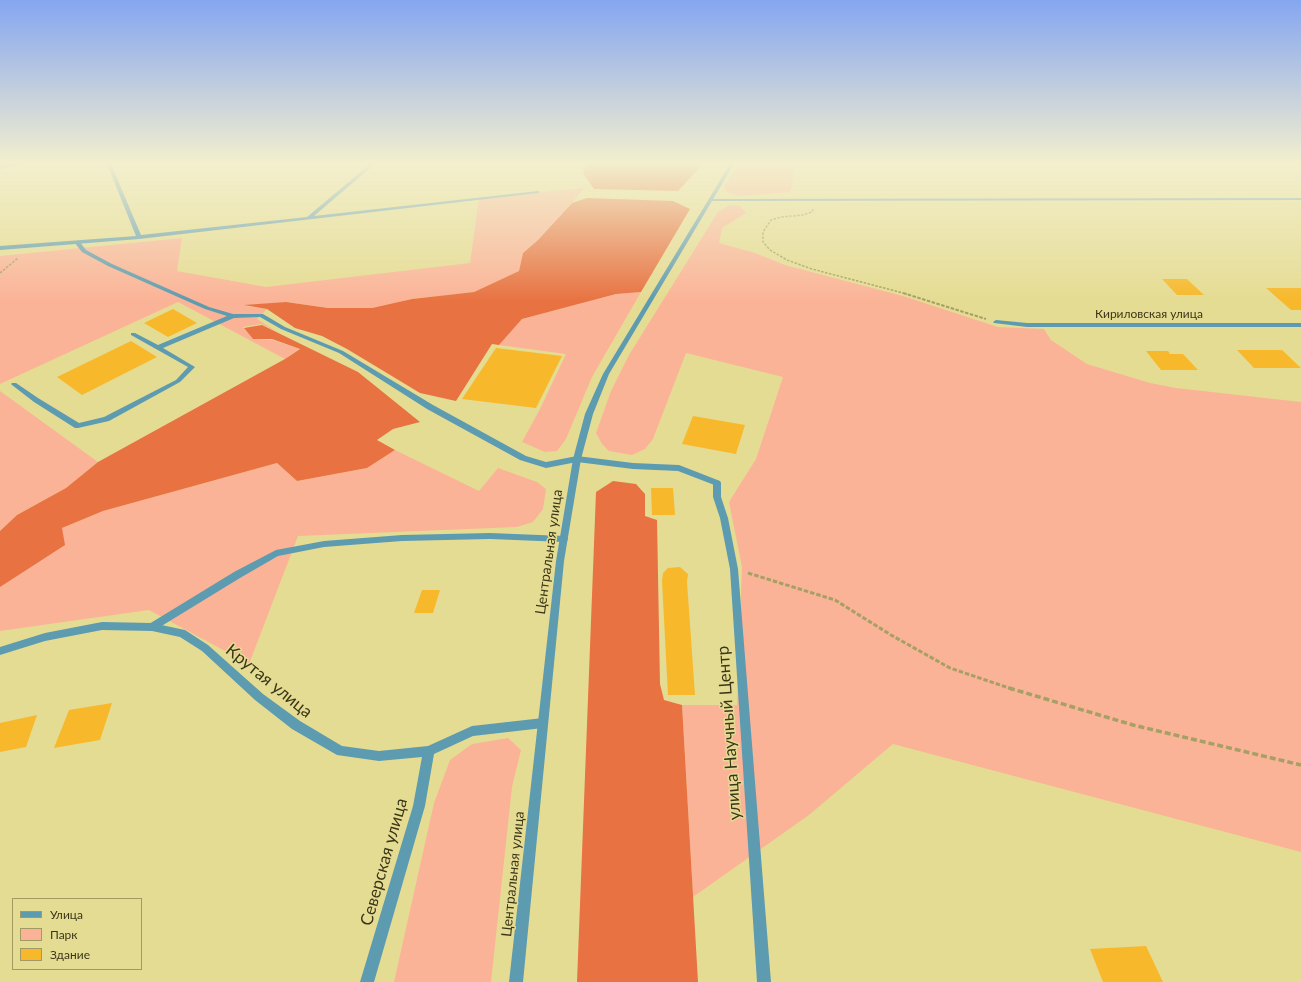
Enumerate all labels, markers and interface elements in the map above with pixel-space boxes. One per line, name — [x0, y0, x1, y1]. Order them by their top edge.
street label: Кириловская улица — [1095, 307, 1203, 321]
street label: Центральная улица — [532, 488, 566, 616]
street label: Крутая улица — [222, 640, 316, 722]
street label: улица Научный Центр — [713, 645, 745, 821]
street label: Северская улица — [356, 796, 412, 928]
street label: Центральная улица — [498, 810, 528, 938]
legend — [12, 898, 142, 970]
text: Улица — [50, 907, 83, 922]
text: Парк — [50, 927, 78, 942]
text: Здание — [50, 947, 90, 962]

